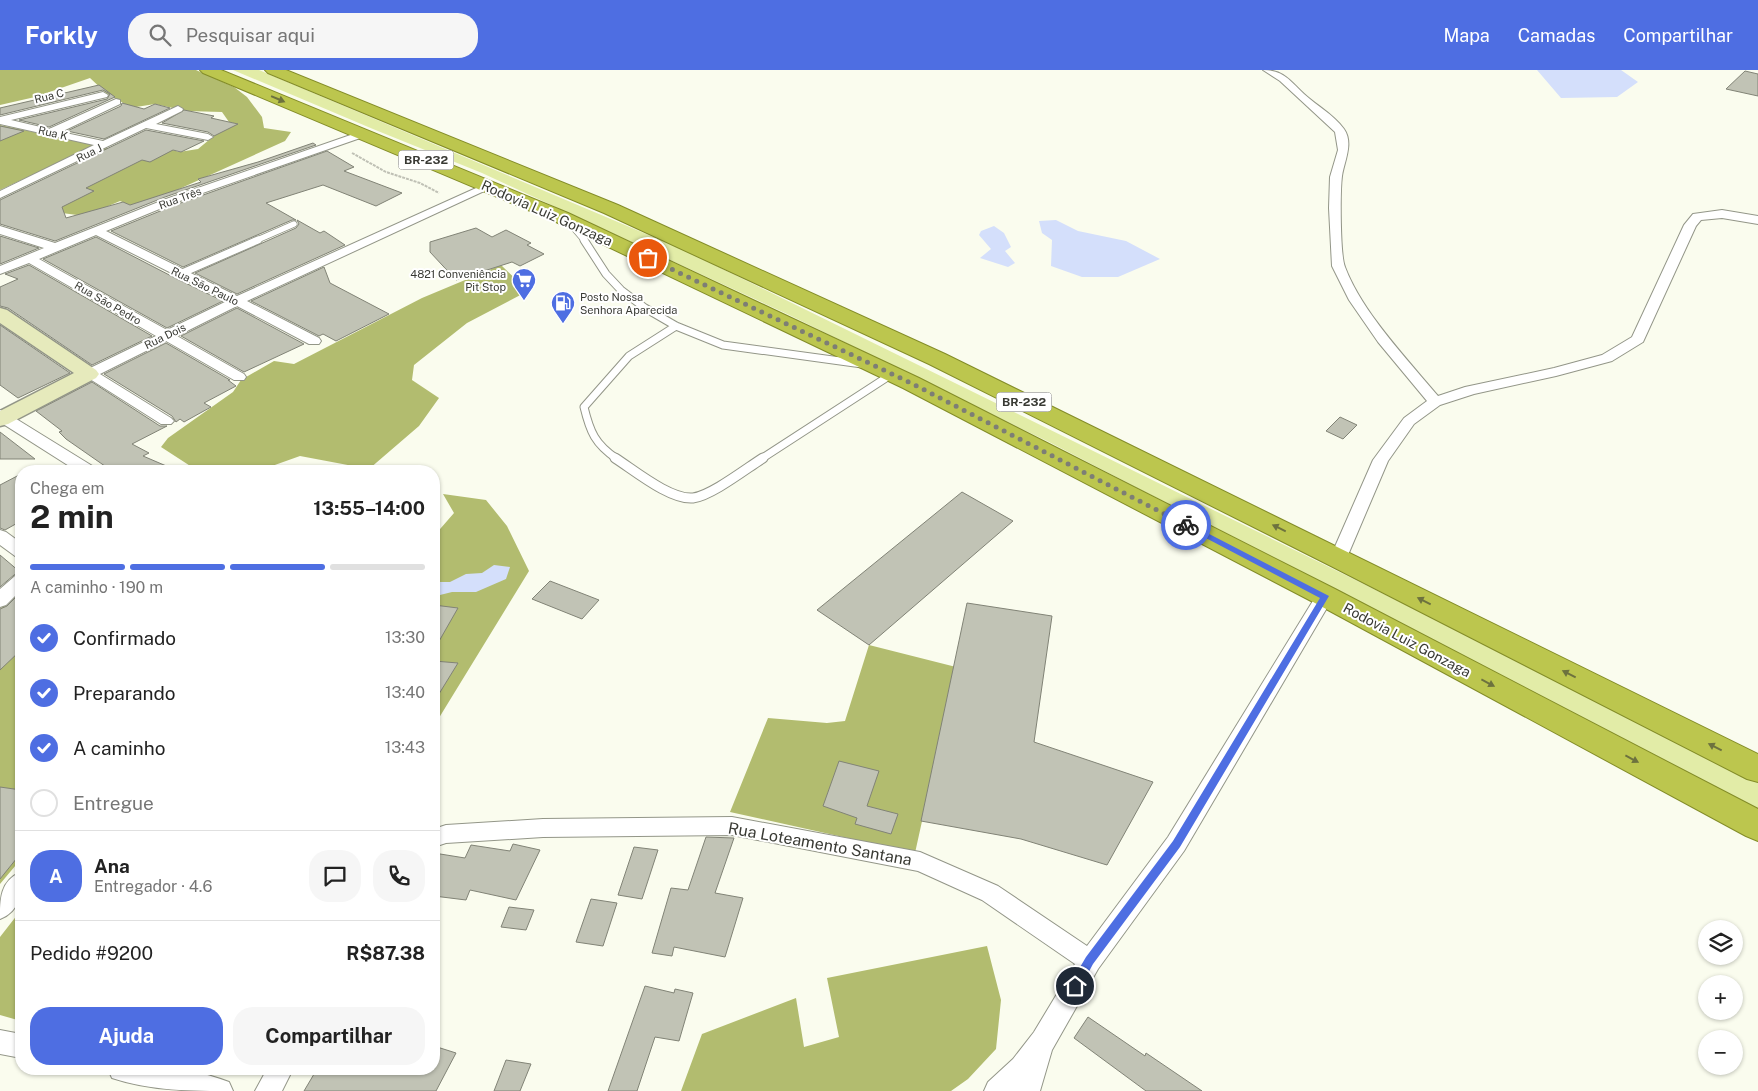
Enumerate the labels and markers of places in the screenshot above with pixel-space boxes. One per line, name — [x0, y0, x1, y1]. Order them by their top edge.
pin — [627, 237, 669, 279]
supermarket icon: 4821 Conveniência Pit Stop — [511, 267, 537, 301]
place label: 4821 Conveniência Pit Stop — [410, 268, 506, 293]
fuel station icon: Posto Nossa Senhora Aparecida — [550, 290, 576, 324]
place label: Posto Nossa Senhora Aparecida — [580, 291, 677, 316]
pin — [1054, 965, 1096, 1007]

